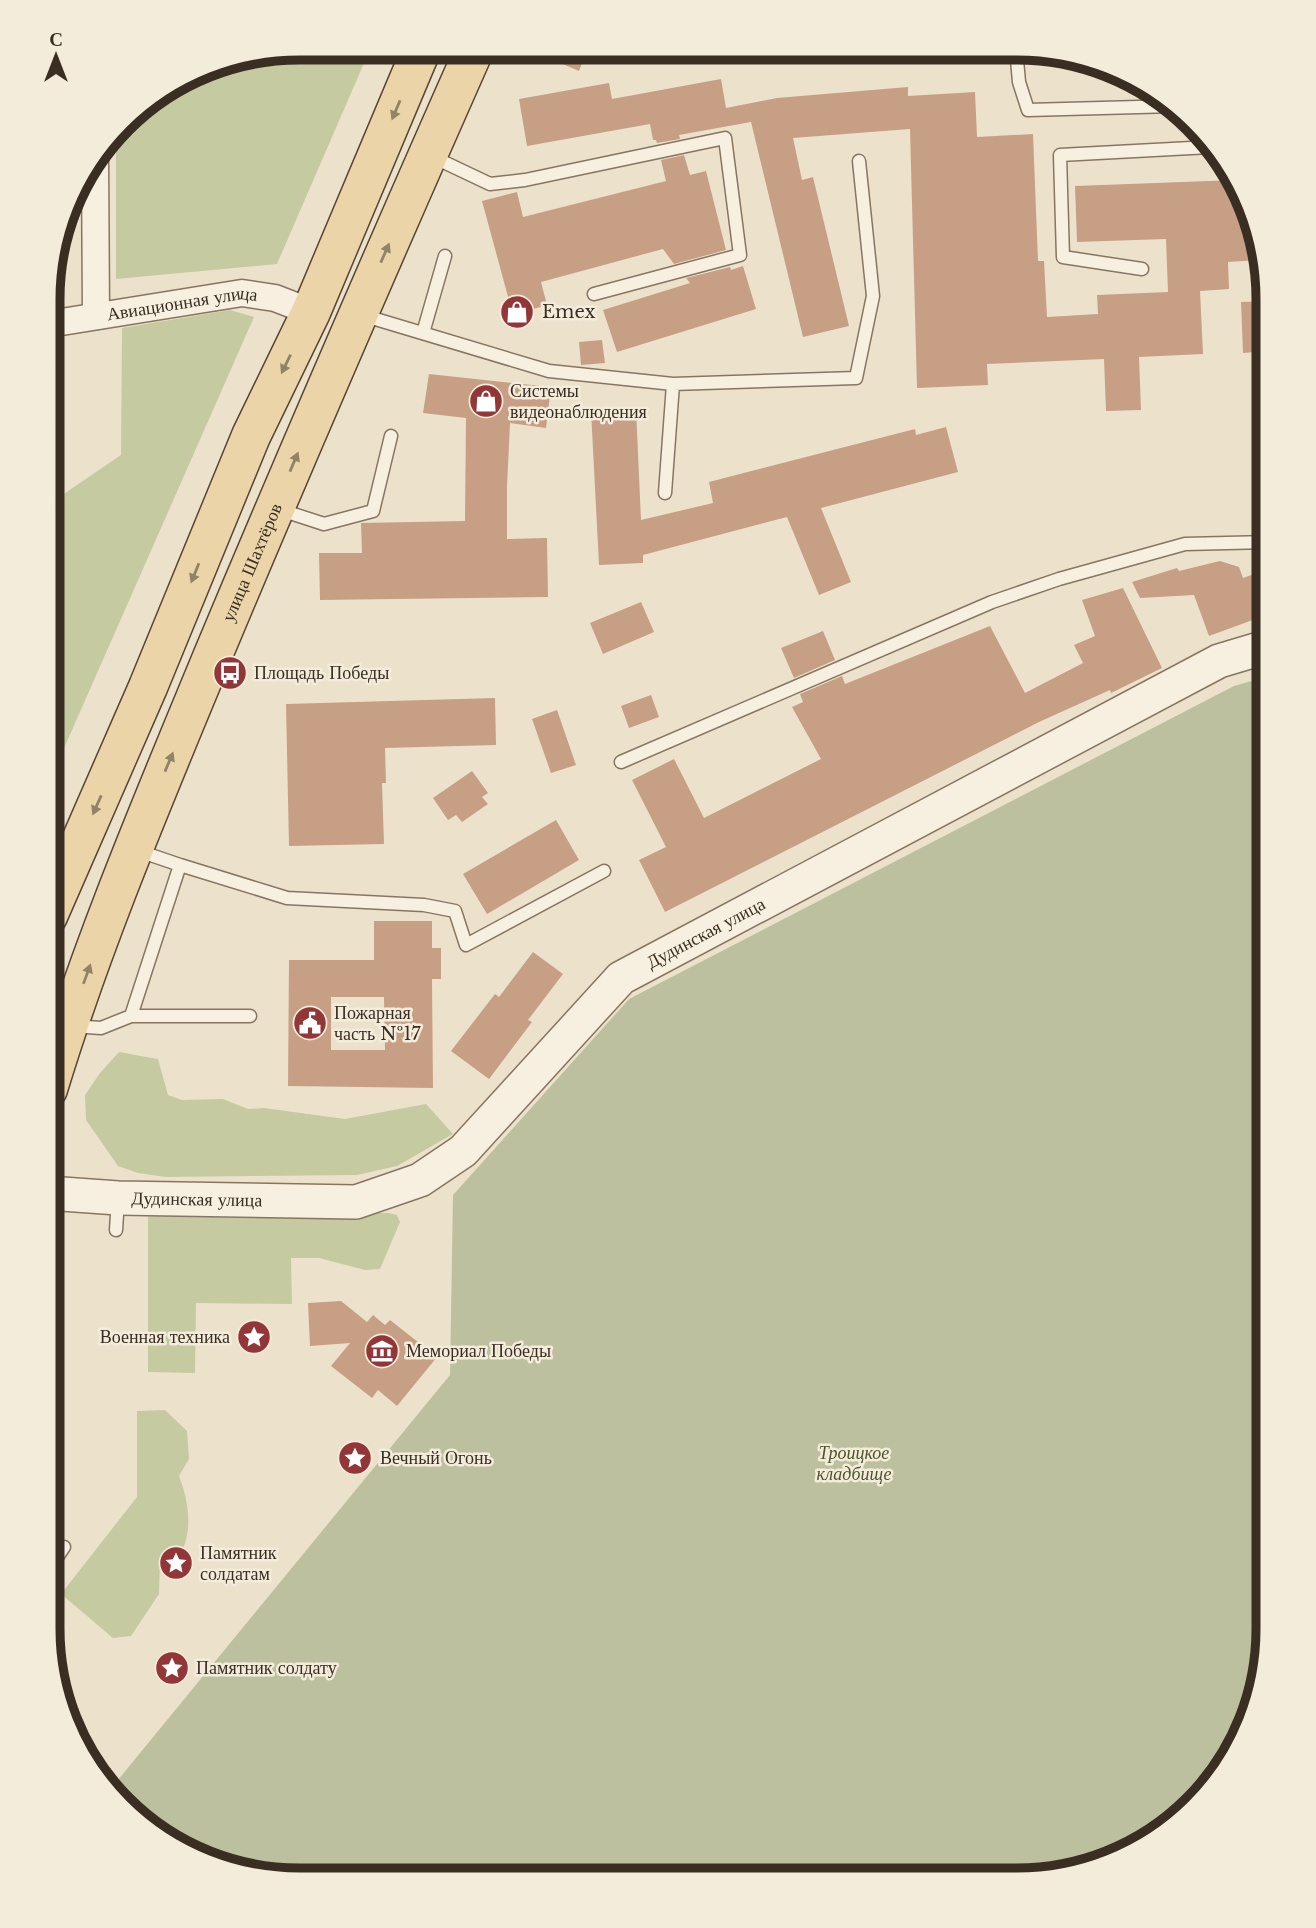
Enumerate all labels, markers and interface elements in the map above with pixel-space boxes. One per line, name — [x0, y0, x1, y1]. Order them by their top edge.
north arrow — [21, 21, 91, 91]
text: С — [49, 28, 63, 51]
one-way arrow — [390, 100, 401, 121]
one-way arrow — [380, 243, 391, 264]
street label: Авиационная улица — [105, 282, 259, 326]
shop icon: Emex — [498, 293, 536, 331]
place label: Emex — [542, 301, 596, 323]
one-way arrow — [280, 354, 291, 374]
place label: Системы видеонаблюдения — [510, 380, 647, 423]
shop icon: Системы видеонаблюдения — [467, 382, 505, 420]
one-way arrow — [288, 452, 300, 472]
street label: улица Шахтёров — [217, 500, 287, 625]
one-way arrow — [190, 562, 201, 583]
bus stop icon: Площадь Победы — [211, 654, 249, 692]
place label: Площадь Победы — [254, 662, 389, 684]
one-way arrow — [163, 752, 174, 773]
one-way arrow — [91, 795, 103, 815]
street label: Дудинская улица — [643, 893, 769, 973]
one-way arrow — [81, 964, 92, 985]
place label: Пожарная часть №17 — [334, 1002, 421, 1045]
public building icon: Пожарная часть №17 — [291, 1004, 329, 1042]
street label: Дудинская улица — [131, 1187, 263, 1211]
place icon: Военная техника — [235, 1318, 273, 1356]
place label: Военная техника — [100, 1326, 230, 1348]
museum icon: Мемориал Победы — [363, 1332, 401, 1370]
place label: Мемориал Победы — [406, 1340, 551, 1362]
place icon: Вечный Огонь — [336, 1439, 374, 1477]
park label: Троицкое кладбище — [816, 1442, 892, 1485]
place label: Вечный Огонь — [380, 1447, 492, 1469]
place label: Памятник солдатам — [200, 1542, 277, 1585]
place icon: Памятник солдатам — [157, 1544, 195, 1582]
place icon: Памятник солдату — [153, 1649, 191, 1687]
place label: Памятник солдату — [196, 1657, 337, 1679]

